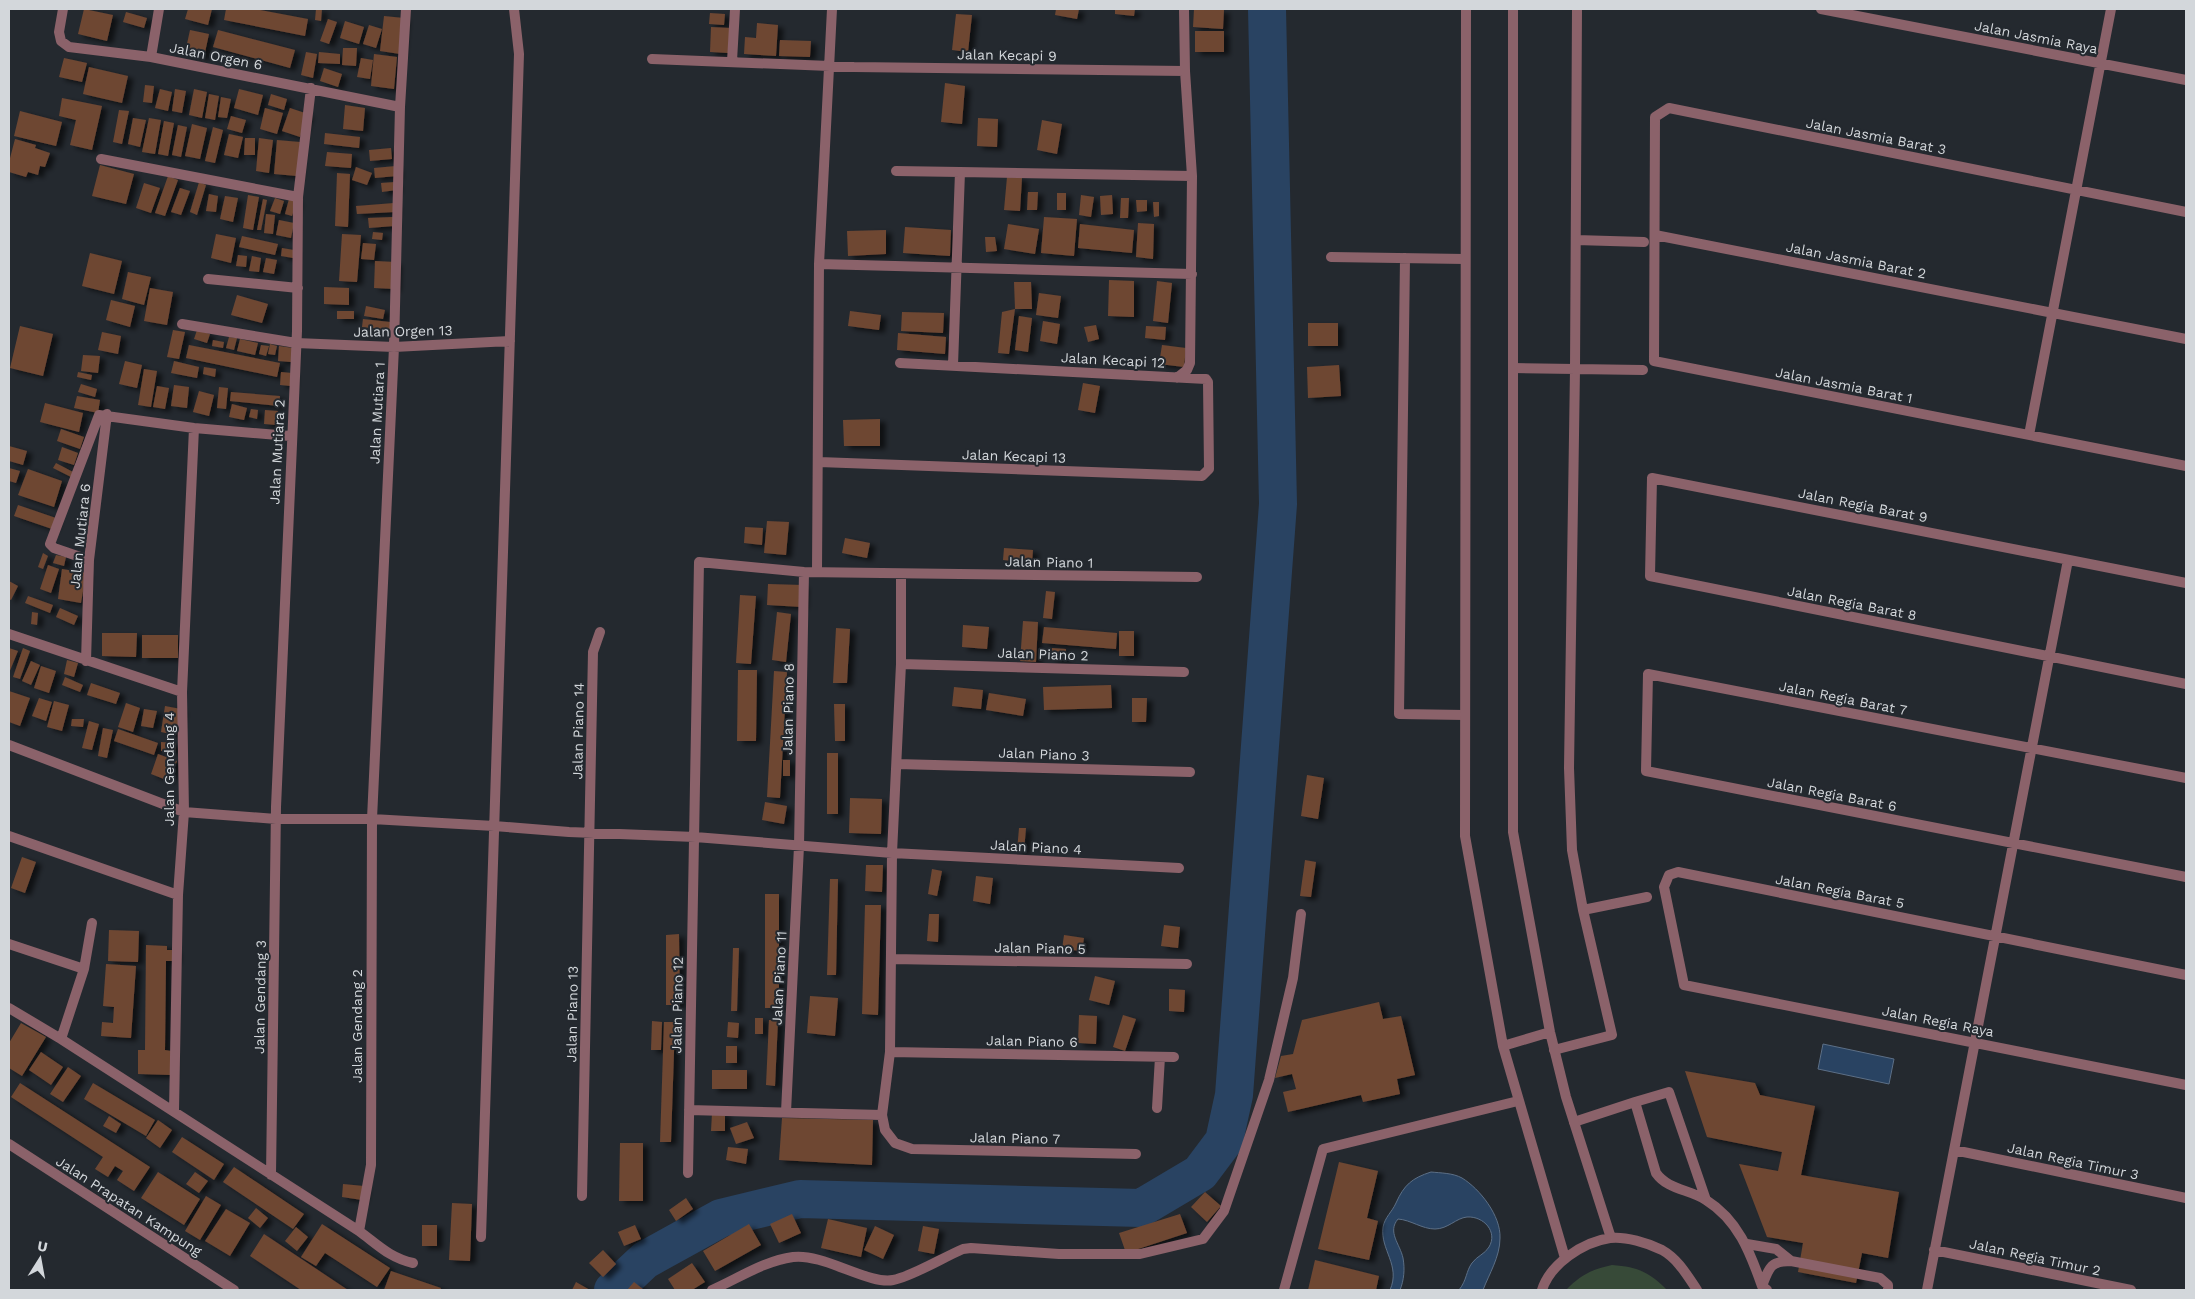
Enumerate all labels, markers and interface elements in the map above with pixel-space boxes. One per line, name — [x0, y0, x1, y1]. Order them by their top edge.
street label: Jalan Jasmia Raya — [1973, 17, 2099, 57]
street label: Jalan Orgen 6 — [168, 39, 264, 73]
street label: Jalan Kecapi 9 — [957, 46, 1057, 64]
street label: Jalan Jasmia Barat 3 — [1805, 115, 1947, 157]
street label: Jalan Jasmia Barat 2 — [1785, 239, 1927, 281]
street label: Jalan Orgen 13 — [353, 322, 453, 340]
street label: Jalan Kecapi 12 — [1060, 349, 1166, 371]
street label: Jalan Mutiara 1 — [366, 361, 388, 465]
street label: Jalan Jasmia Barat 1 — [1774, 364, 1914, 406]
street label: Jalan Mutiara 2 — [266, 399, 288, 505]
street label: Jalan Kecapi 13 — [962, 446, 1066, 466]
street label: Jalan Mutiara 6 — [67, 483, 93, 589]
street label: Jalan Regia Barat 9 — [1797, 485, 1929, 525]
street label: Jalan Piano 1 — [1005, 553, 1093, 571]
street label: Jalan Regia Barat 8 — [1786, 583, 1918, 623]
street label: Jalan Piano 2 — [997, 644, 1089, 664]
street label: Jalan Piano 8 — [779, 663, 797, 755]
street label: Jalan Regia Barat 7 — [1778, 678, 1909, 718]
street label: Jalan Piano 14 — [569, 682, 587, 780]
street label: Jalan Gendang 4 — [161, 712, 177, 826]
street label: Jalan Piano 3 — [998, 744, 1090, 764]
street label: Jalan Regia Barat 6 — [1766, 774, 1898, 814]
street label: Jalan Piano 4 — [990, 837, 1082, 857]
street label: Jalan Regia Barat 5 — [1774, 871, 1906, 911]
street label: Jalan Piano 11 — [769, 931, 789, 1025]
street label: Jalan Piano 5 — [994, 939, 1086, 957]
street label: Jalan Gendang 3 — [251, 940, 269, 1054]
street label: Jalan Piano 12 — [668, 957, 686, 1053]
street label: Jalan Piano 13 — [563, 966, 581, 1062]
street label: Jalan Gendang 2 — [349, 969, 365, 1083]
street label: Jalan Regia Raya — [1881, 1002, 1995, 1040]
street label: Jalan Piano 6 — [986, 1032, 1078, 1050]
street label: Jalan Piano 7 — [970, 1129, 1061, 1147]
street label: Jalan Regia Timur 3 — [2006, 1139, 2140, 1183]
street label: Jalan Prapatan Kampung — [53, 1153, 205, 1259]
north arrow — [15, 1234, 65, 1284]
street label: Jalan Regia Timur 2 — [1968, 1235, 2102, 1279]
text: U — [36, 1237, 49, 1255]

